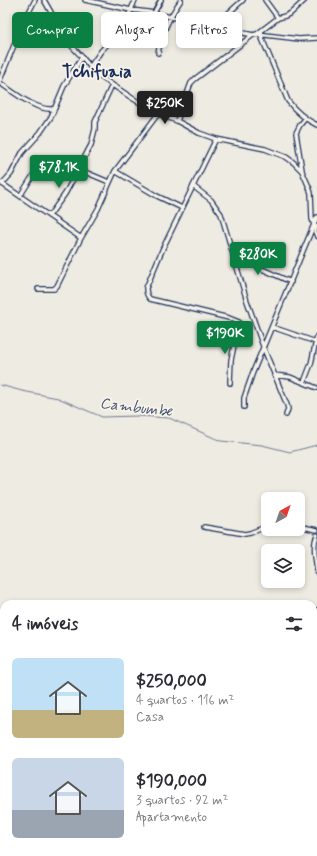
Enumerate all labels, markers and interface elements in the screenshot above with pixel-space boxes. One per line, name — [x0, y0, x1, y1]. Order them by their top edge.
chip: Comprar — [12, 12, 93, 48]
chip: Alugar — [101, 12, 168, 48]
chip: Filtros — [176, 12, 242, 48]
district label: Tchifuaia — [62, 60, 132, 84]
pin: $250K — [137, 91, 193, 125]
text: $250K — [146, 95, 184, 112]
pin: $78.1K — [26, 155, 92, 189]
text: $78.1K — [39, 159, 79, 176]
pin: $280K — [230, 242, 286, 276]
text: $280K — [239, 246, 277, 263]
pin: $190K — [197, 321, 253, 355]
text: $190K — [206, 325, 244, 342]
water label: Cambumbe — [99, 394, 175, 423]
north arrow — [261, 492, 305, 536]
map controls — [261, 492, 305, 588]
button: layers — [261, 544, 305, 588]
text: 4 imóveis — [12, 613, 78, 635]
icon: filters — [283, 613, 305, 635]
text: $250,000 — [136, 670, 207, 692]
icon: home — [44, 674, 92, 722]
text: 4 quartos · 116 m² — [136, 692, 234, 709]
text: Casa — [136, 709, 164, 726]
text: $190,000 — [136, 770, 207, 792]
icon: home — [44, 774, 92, 822]
text: 3 quartos · 92 m² — [136, 792, 228, 809]
text: Apartamento — [136, 809, 207, 826]

